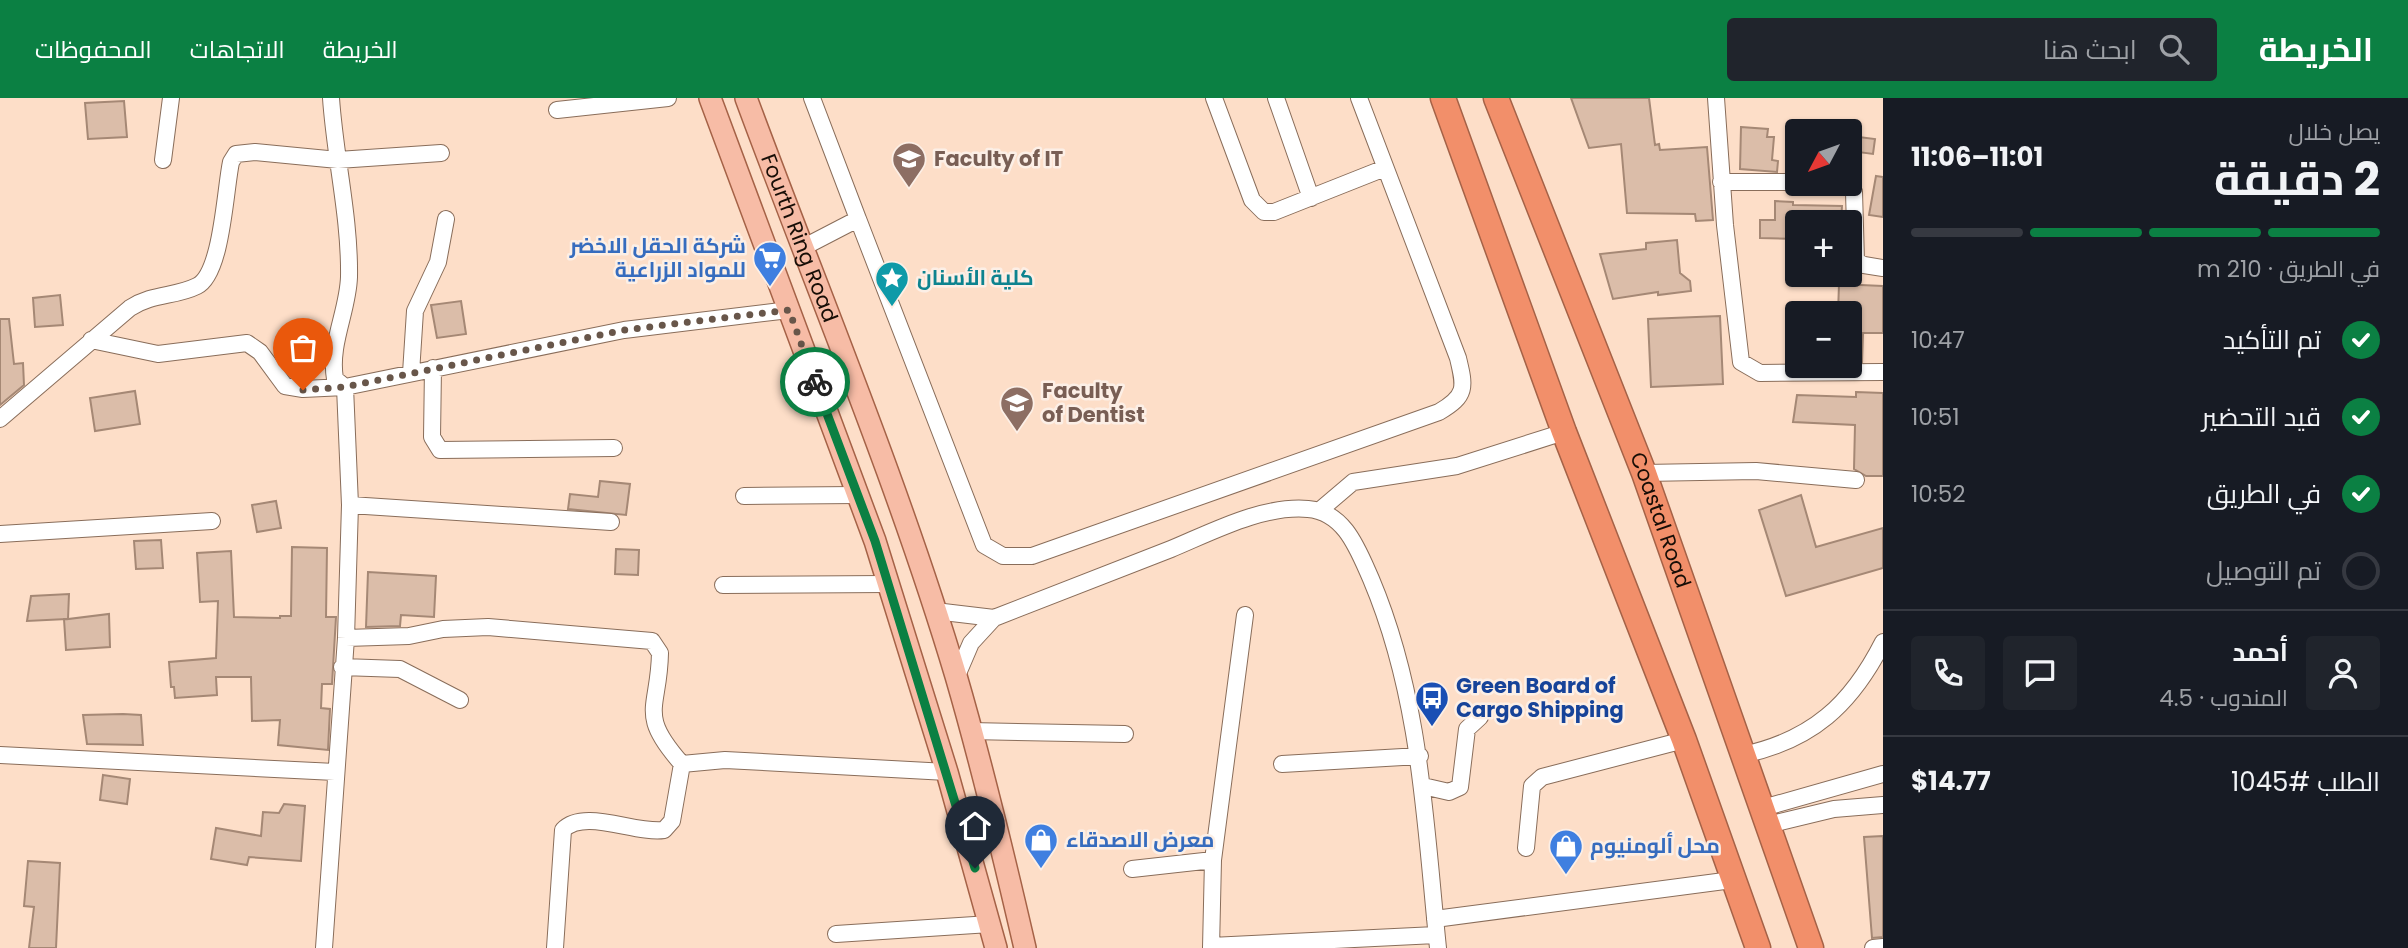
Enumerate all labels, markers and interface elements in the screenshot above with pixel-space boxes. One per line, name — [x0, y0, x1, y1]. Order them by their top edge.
search box — [1727, 18, 2217, 81]
text: الخريطة — [2259, 26, 2373, 73]
icon: search — [2155, 30, 2193, 68]
text: ابحث هنا — [2043, 32, 2137, 68]
text: المحفوظات — [35, 33, 152, 66]
text: الاتجاهات — [190, 33, 285, 66]
text: الخريطة — [323, 33, 398, 66]
text: يصل خلال — [2289, 116, 2380, 148]
north arrow — [1785, 119, 1862, 196]
map controls — [1785, 119, 1862, 378]
text: 11:01–11:06 — [1911, 139, 2043, 175]
school or university icon: Faculty of IT — [890, 140, 928, 189]
place label: Faculty of IT — [934, 144, 1063, 173]
text: 2 دقيقة — [2214, 147, 2380, 211]
street label: Fourth Ring Road — [754, 150, 845, 326]
button: + — [1785, 210, 1862, 287]
place label: شركة الحقل الاخضر للمواد الزراعية — [569, 231, 746, 284]
supermarket icon: شركة الحقل الاخضر للمواد الزراعية — [751, 239, 789, 288]
text: في الطريق · 210 m — [2197, 253, 2380, 285]
place icon: كلية الأسنان — [873, 259, 911, 308]
place label: كلية الأسنان — [917, 263, 1034, 292]
button: − — [1785, 301, 1862, 378]
pin — [273, 318, 333, 390]
icon: check — [2342, 321, 2380, 359]
text: تم التأكيد — [2223, 322, 2321, 358]
text: 10:47 — [1911, 324, 1965, 356]
icon: bag — [284, 329, 322, 367]
courier — [780, 347, 850, 417]
icon: bike — [796, 363, 834, 401]
place label: Faculty of Dentist — [1042, 376, 1145, 429]
school or university icon: Faculty of Dentist — [998, 384, 1036, 433]
icon: check — [2342, 398, 2380, 436]
text: قيد التحضير — [2202, 399, 2321, 435]
text: 10:51 — [1911, 401, 1960, 433]
street label: Coastal Road — [1623, 448, 1698, 592]
icon: check — [2342, 475, 2380, 513]
text: في الطريق — [2207, 476, 2321, 512]
text: 10:52 — [1911, 478, 1965, 510]
text: تم التوصيل — [2206, 553, 2321, 589]
text: أحمد — [2232, 634, 2288, 670]
button: phone — [1911, 636, 1985, 710]
button: chat — [2003, 636, 2077, 710]
button: person — [2306, 636, 2380, 710]
place label: Green Board of Cargo Shipping — [1456, 671, 1624, 724]
bus stop icon: Green Board of Cargo Shipping — [1413, 679, 1451, 728]
text: المندوب · 4.5 — [2159, 682, 2288, 714]
text: $14.77 — [1911, 763, 1991, 799]
text: الطلب #1045 — [2231, 764, 2380, 800]
pin — [945, 796, 1005, 868]
icon: home — [956, 807, 994, 845]
shop icon: معرض الاصدقاء — [1022, 821, 1060, 870]
place label: معرض الاصدقاء — [1066, 825, 1214, 854]
shop icon: محل ألومنيوم — [1547, 827, 1585, 876]
place label: محل ألومنيوم — [1590, 831, 1720, 860]

